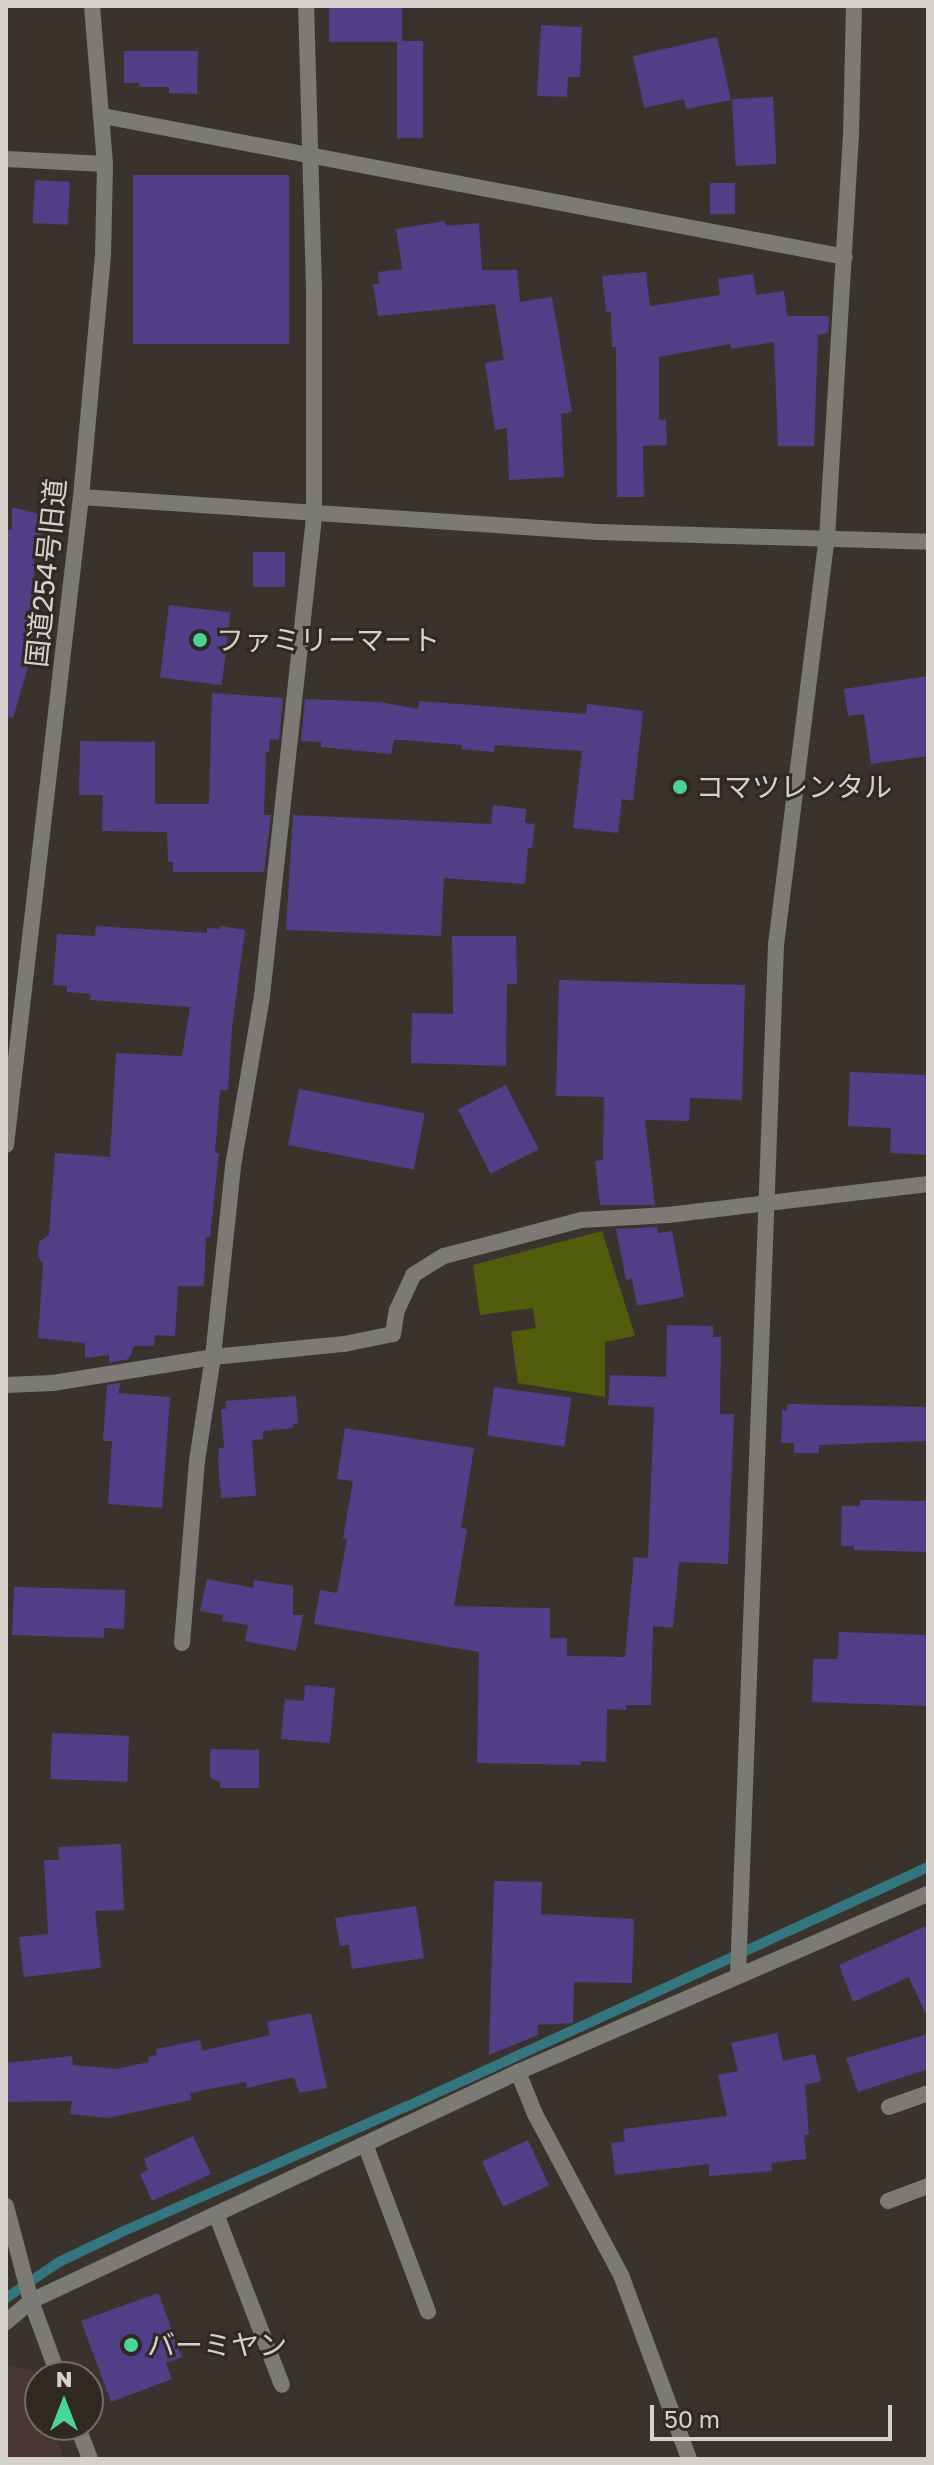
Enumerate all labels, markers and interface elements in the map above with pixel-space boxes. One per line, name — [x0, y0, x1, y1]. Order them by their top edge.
street label: 国道254号旧道 — [19, 477, 73, 669]
place label: ファミリーマート — [216, 623, 440, 657]
marker: ファミリーマート — [191, 631, 209, 649]
place label: コマツレンタル — [696, 770, 892, 804]
marker: コマツレンタル — [671, 778, 689, 796]
place label: バーミヤン — [147, 2328, 287, 2362]
marker: バーミヤン — [122, 2336, 140, 2354]
north arrow — [24, 2361, 104, 2441]
text: N — [56, 2365, 72, 2392]
scale bar — [654, 2389, 896, 2439]
text: 50 m — [664, 2404, 720, 2433]

